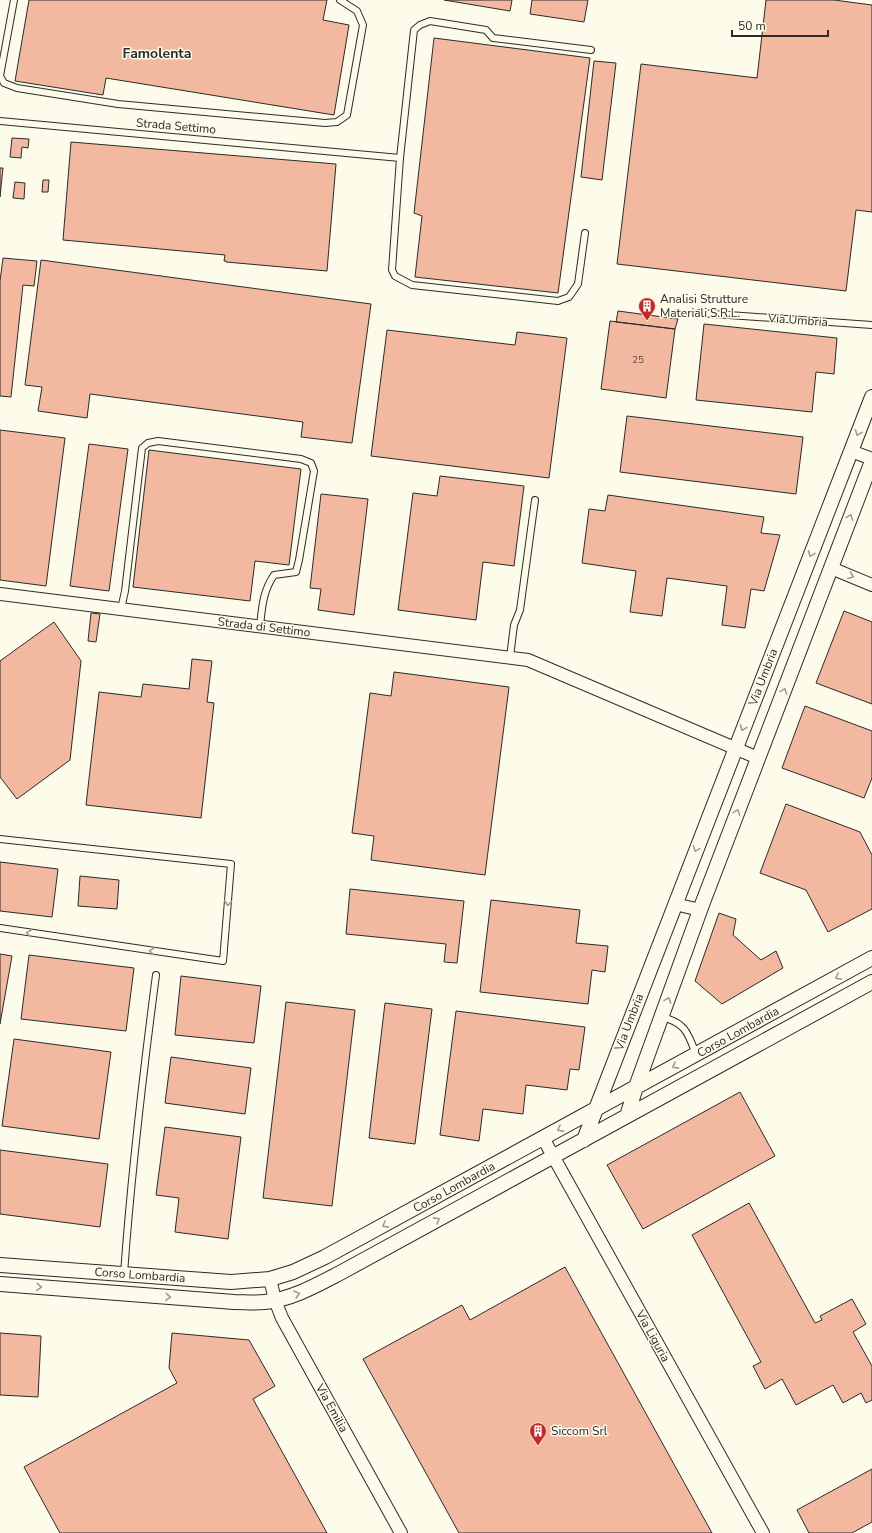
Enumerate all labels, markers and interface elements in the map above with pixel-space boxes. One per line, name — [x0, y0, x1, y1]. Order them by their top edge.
scale bar — [732, 12, 828, 38]
text: 50 m — [738, 18, 766, 34]
district label: Famolenta — [123, 44, 191, 63]
street label: Strada Settimo — [135, 115, 217, 137]
place label: Analisi Strutture Materiali S.R.L. — [660, 291, 748, 321]
building icon: Analisi Strutture Materiali S.R.L. — [637, 296, 657, 321]
street label: Via Umbria — [767, 310, 828, 330]
house number: 25 — [632, 353, 644, 367]
one-way arrow — [854, 429, 862, 436]
one-way arrow — [846, 514, 854, 521]
one-way arrow — [807, 551, 815, 558]
one-way arrow — [848, 572, 855, 580]
street label: Strada di Settimo — [217, 613, 312, 641]
street label: Via Umbria — [744, 646, 781, 709]
one-way arrow — [779, 688, 787, 695]
one-way arrow — [740, 724, 748, 731]
one-way arrow — [733, 809, 741, 816]
one-way arrow — [693, 845, 701, 852]
one-way arrow — [223, 900, 232, 906]
one-way arrow — [26, 929, 32, 938]
one-way arrow — [149, 947, 155, 956]
one-way arrow — [835, 973, 842, 980]
street label: Via Umbria — [610, 991, 647, 1054]
one-way arrow — [663, 997, 671, 1004]
street label: Corso Lombardia — [694, 1003, 782, 1061]
one-way arrow — [671, 1062, 679, 1069]
one-way arrow — [557, 1124, 565, 1131]
street label: Corso Lombardia — [410, 1158, 498, 1216]
one-way arrow — [433, 1217, 440, 1225]
one-way arrow — [382, 1220, 389, 1227]
street label: Corso Lombardia — [94, 1264, 186, 1286]
one-way arrow — [36, 1282, 42, 1291]
one-way arrow — [293, 1290, 300, 1299]
one-way arrow — [165, 1293, 172, 1302]
street label: Via Liguria — [632, 1306, 674, 1365]
street label: Via Emilia — [312, 1380, 352, 1435]
building icon: Siccom Srl — [528, 1421, 548, 1446]
place label: Siccom Srl — [551, 1423, 608, 1439]

